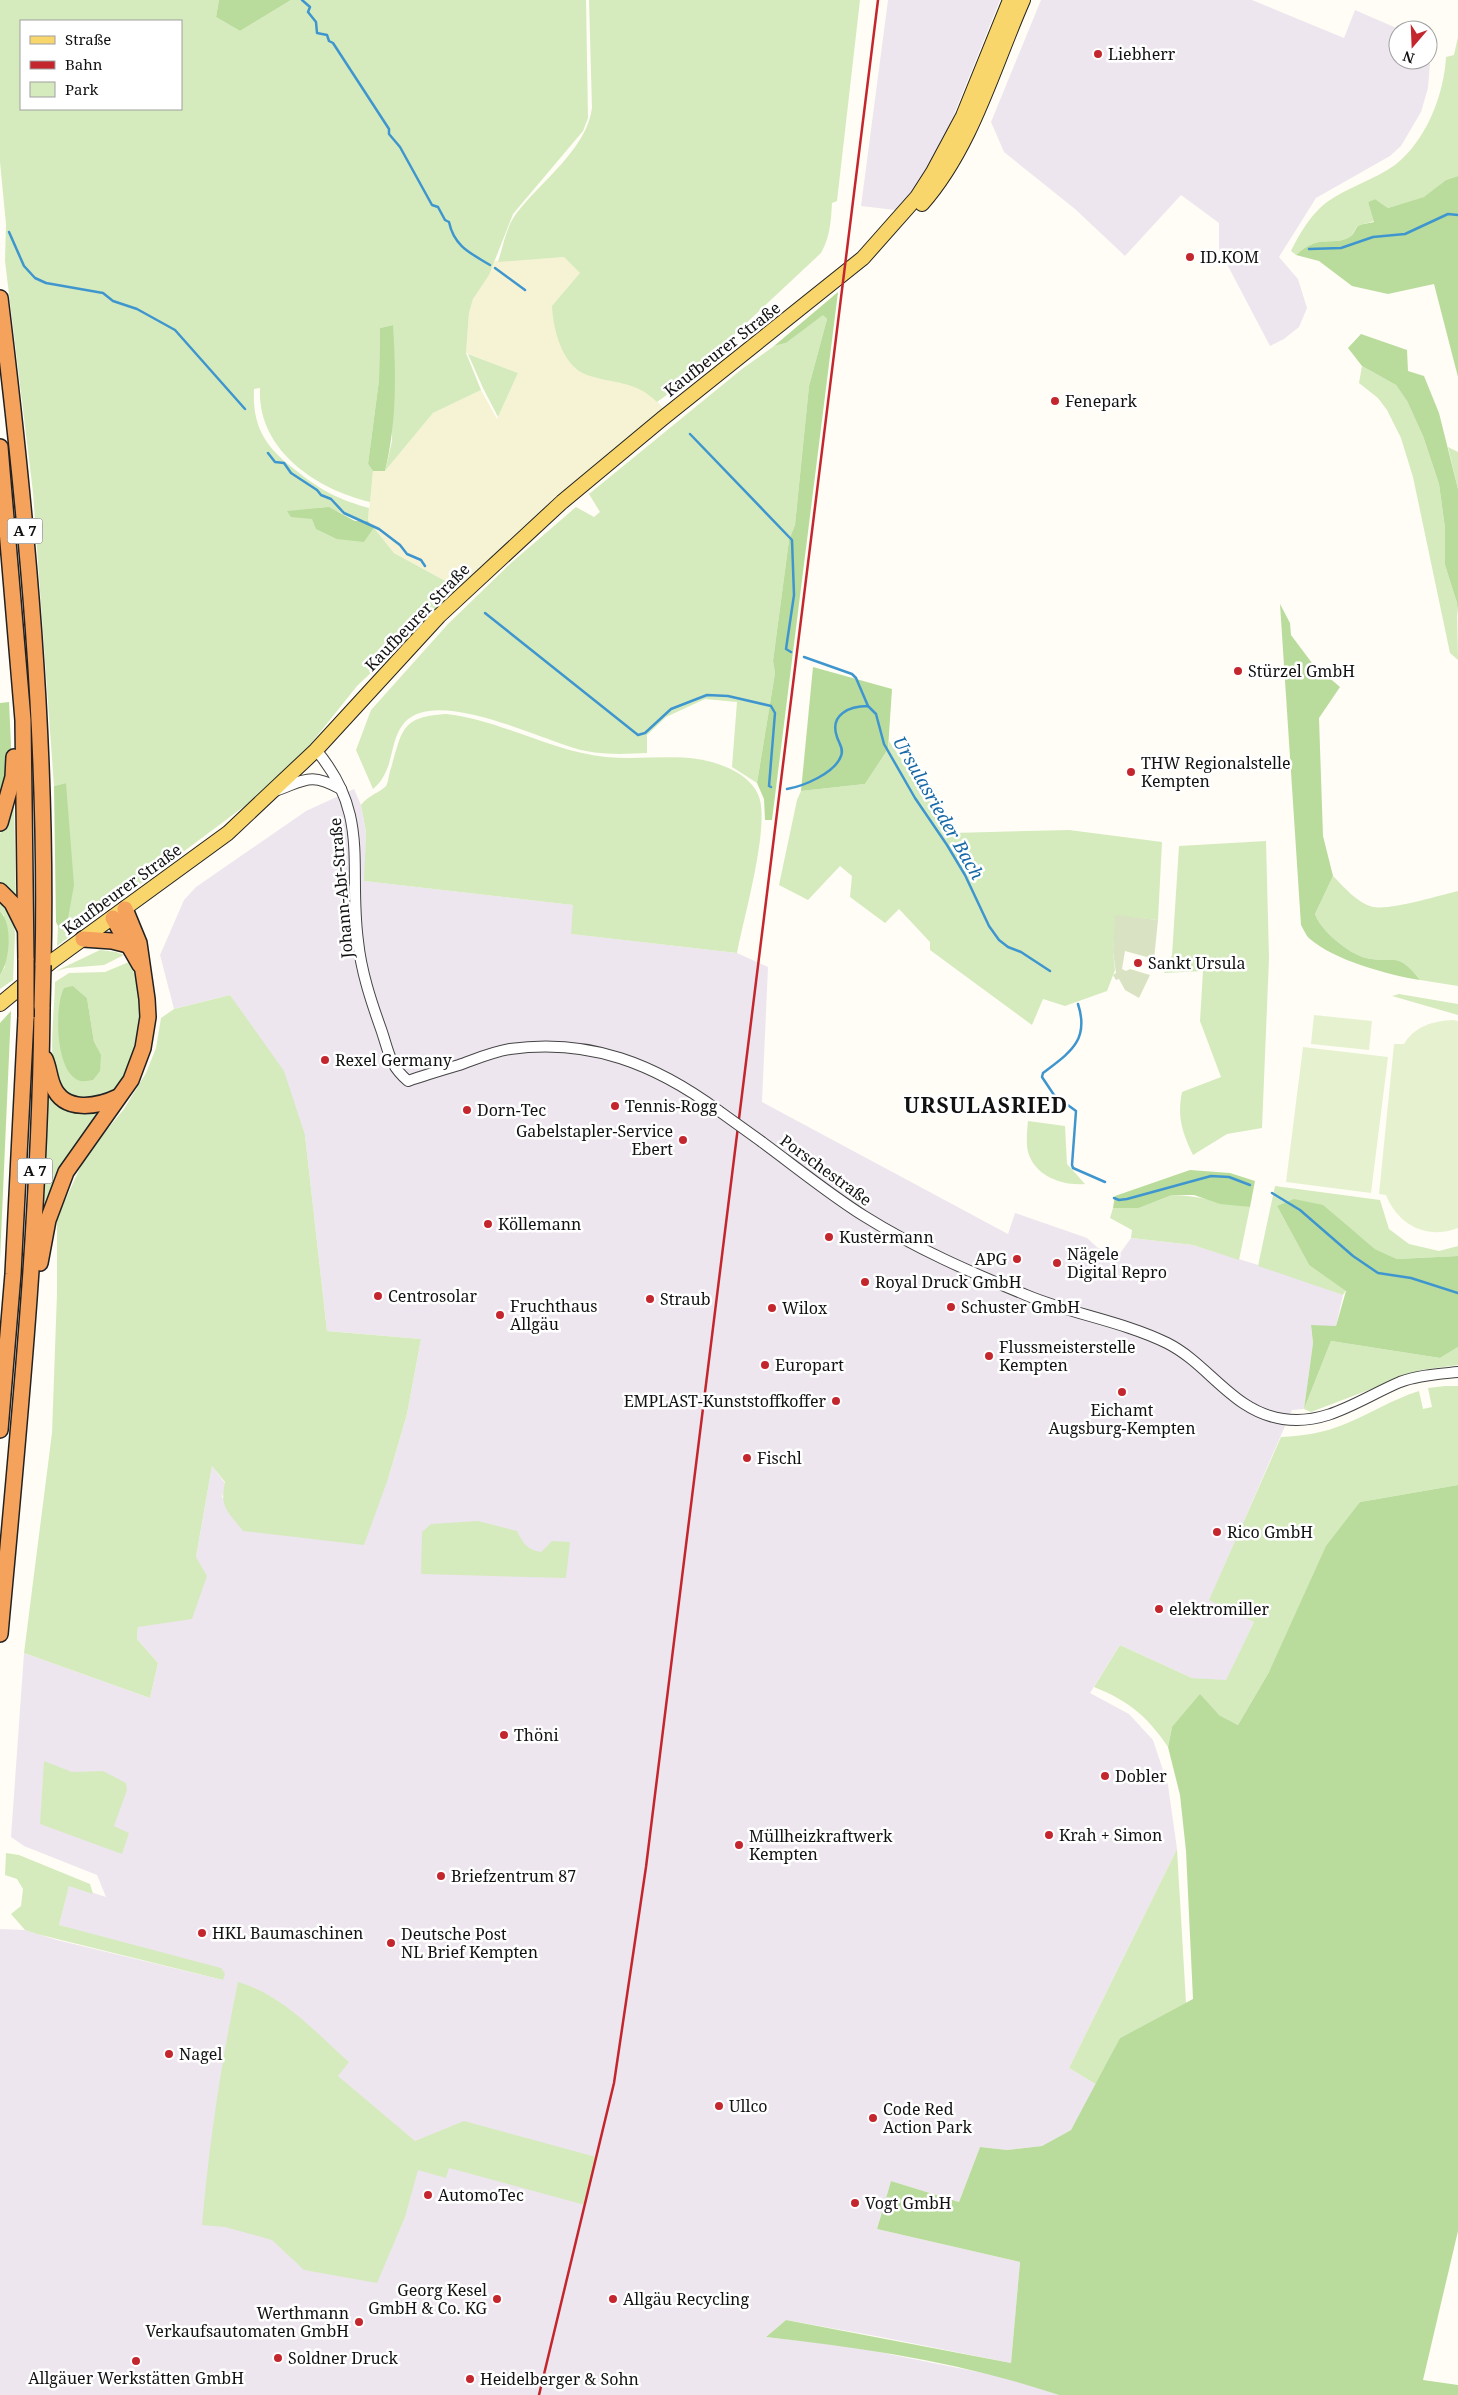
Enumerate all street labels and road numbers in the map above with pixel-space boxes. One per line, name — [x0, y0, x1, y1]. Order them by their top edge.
street label: Kaufbeurer Straße — [659, 297, 785, 401]
road number: A 7 — [8, 518, 42, 544]
street label: Kaufbeurer Straße — [360, 558, 474, 676]
street label: Johann-Abt-Straße — [324, 817, 358, 960]
street label: Kaufbeurer Straße — [58, 838, 186, 940]
street label: Porschestraße — [776, 1129, 876, 1211]
road number: A 7 — [18, 1158, 52, 1184]

